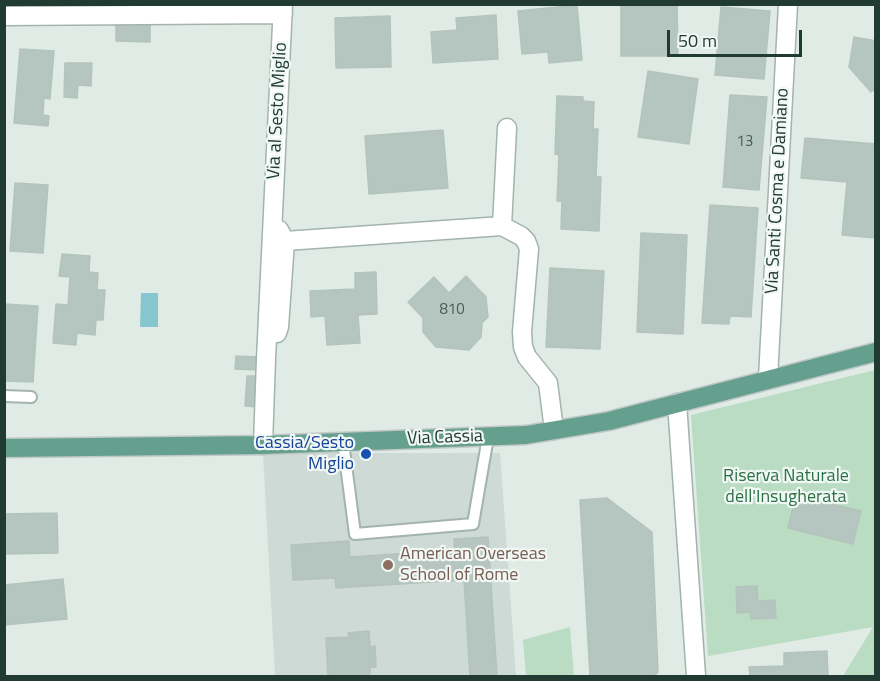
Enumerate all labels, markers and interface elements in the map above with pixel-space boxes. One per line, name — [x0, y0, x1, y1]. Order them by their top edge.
scale bar — [670, 18, 805, 56]
text: 50 m — [678, 27, 717, 54]
street label: Via al Sesto Miglio — [264, 42, 292, 180]
street label: Via Santi Cosma e Damiano — [762, 87, 794, 295]
house number: 13 — [737, 133, 753, 151]
house number: 810 — [439, 301, 465, 319]
street label: Via Cassia — [407, 426, 483, 450]
place label: Cassia/Sesto Miglio — [255, 433, 354, 476]
marker: Cassia/Sesto Miglio — [359, 447, 373, 461]
park label: Riserva Naturale dell'Insugherata — [723, 466, 849, 508]
place label: American Overseas School of Rome — [400, 544, 546, 586]
marker: American Overseas School of Rome — [381, 558, 395, 572]

